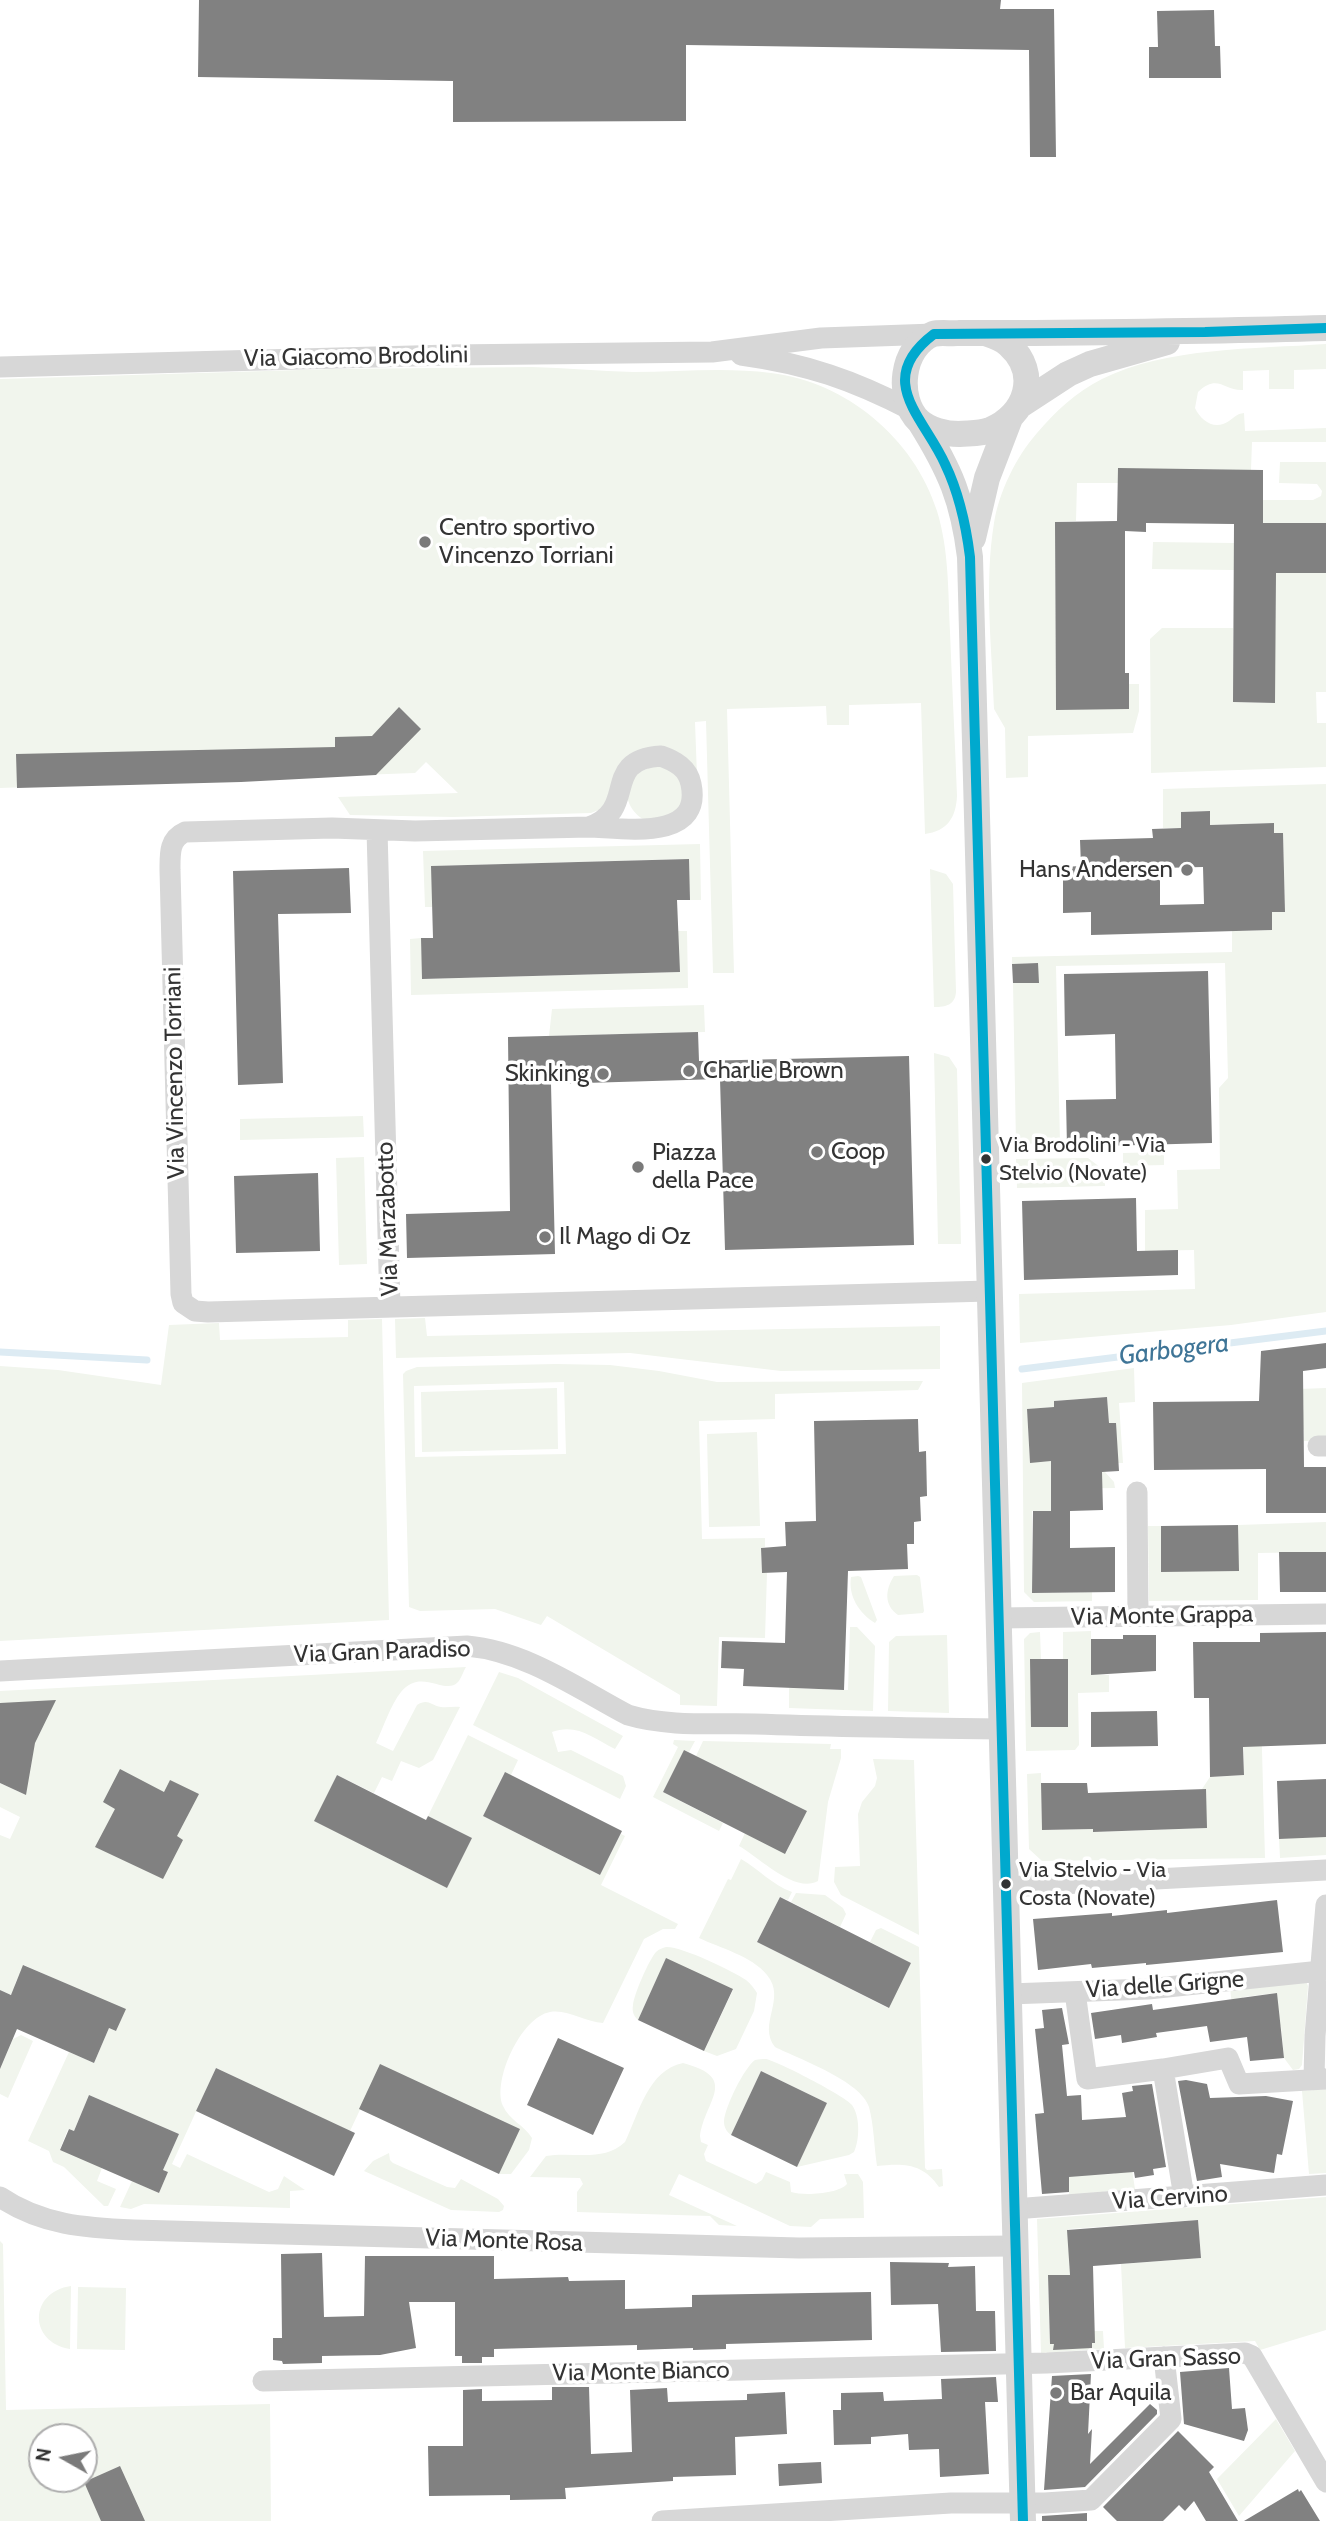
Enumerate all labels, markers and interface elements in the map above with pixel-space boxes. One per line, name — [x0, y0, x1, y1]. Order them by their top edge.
street label: Via Giacomo Brodolini — [244, 341, 468, 373]
place label: Centro sportivo Vincenzo Torriani — [439, 514, 614, 570]
marker: Centro sportivo Vincenzo Torriani — [417, 534, 433, 550]
place label: Hans Andersen — [1019, 856, 1173, 884]
marker: Hans Andersen — [1179, 862, 1195, 878]
street label: Via Vincenzo Torriani — [159, 967, 191, 1179]
place label: Charlie Brown — [703, 1057, 844, 1085]
place label: Skinking — [505, 1060, 589, 1088]
marker: Charlie Brown — [681, 1063, 697, 1079]
marker: Skinking — [595, 1066, 611, 1082]
place label: Via Brodolini - Via Stelvio (Novate) — [999, 1133, 1165, 1184]
place label: Coop — [831, 1138, 885, 1166]
place label: Piazza della Pace — [652, 1139, 754, 1195]
street label: Via Marzabotto — [371, 1141, 405, 1297]
marker: Coop — [809, 1144, 825, 1160]
marker: Via Brodolini - Via Stelvio (Novate) — [979, 1152, 993, 1166]
marker: Piazza della Pace — [630, 1159, 646, 1175]
place label: Il Mago di Oz — [559, 1223, 691, 1251]
marker: Il Mago di Oz — [537, 1229, 553, 1245]
water label: Garbogera — [1117, 1328, 1231, 1372]
street label: Via Monte Grappa — [1071, 1600, 1253, 1632]
street label: Via Gran Paradiso — [293, 1635, 471, 1669]
place label: Via Stelvio - Via Costa (Novate) — [1019, 1858, 1166, 1910]
marker: Via Stelvio - Via Costa (Novate) — [999, 1877, 1013, 1891]
street label: Via delle Grigne — [1085, 1965, 1245, 2005]
street label: Via Cervino — [1111, 2180, 1229, 2216]
street label: Via Monte Rosa — [425, 2224, 583, 2258]
street label: Via Gran Sasso — [1091, 2342, 1241, 2376]
street label: Via Monte Bianco — [552, 2356, 730, 2388]
place label: Bar Aquila — [1070, 2379, 1172, 2407]
marker: Bar Aquila — [1048, 2385, 1064, 2401]
north arrow — [28, 2423, 98, 2493]
text: N — [31, 2447, 56, 2463]

